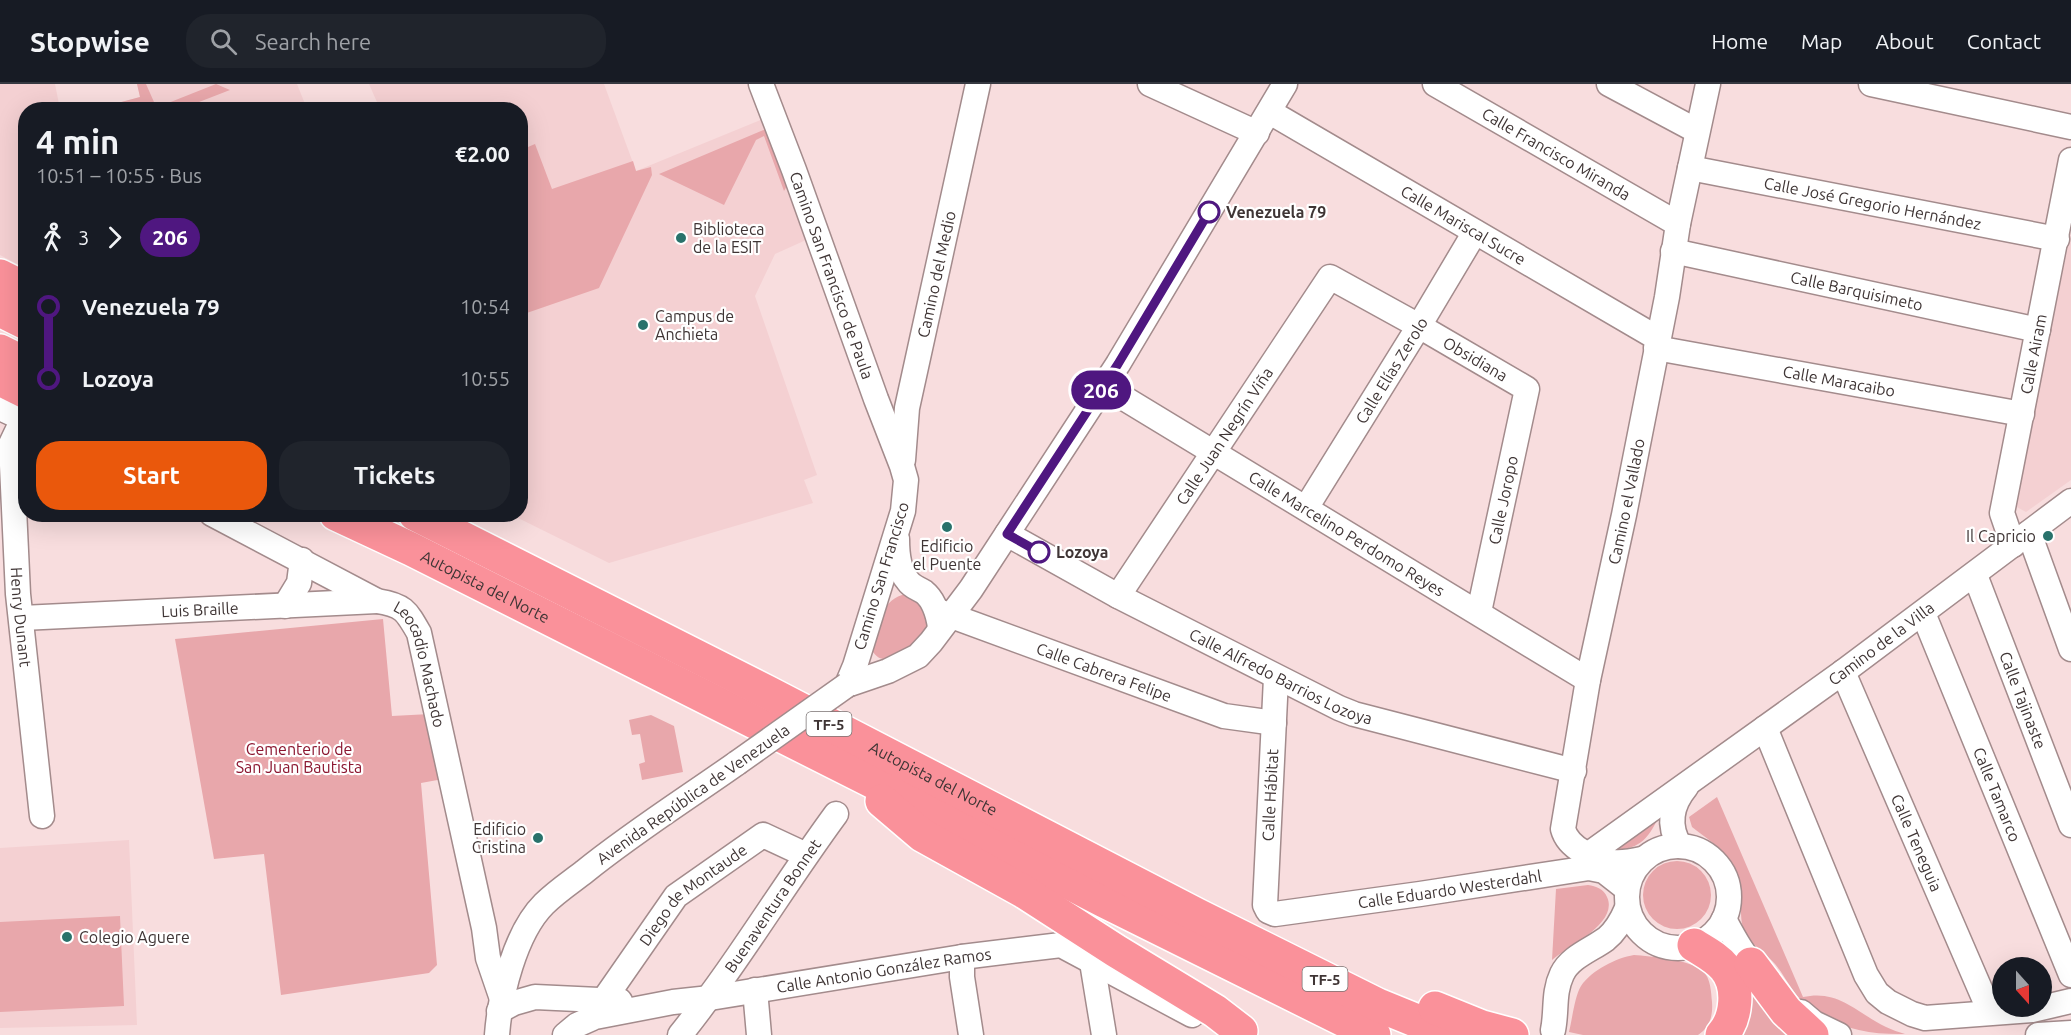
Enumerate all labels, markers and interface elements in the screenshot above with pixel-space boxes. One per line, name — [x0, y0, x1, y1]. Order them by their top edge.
search box — [186, 14, 606, 68]
icon: search — [207, 25, 240, 58]
text: Stopwise — [30, 26, 150, 57]
text: Search here — [255, 29, 371, 54]
text: Home — [1711, 29, 1768, 53]
text: Map — [1801, 29, 1842, 53]
text: About — [1875, 29, 1934, 53]
text: Contact — [1967, 29, 2041, 53]
street label: Calle Francisco Miranda — [1479, 104, 1634, 204]
text: 4 min — [36, 123, 119, 160]
text: €2.00 — [455, 141, 510, 166]
text: 10:51 – 10:55 · Bus — [36, 164, 202, 187]
street label: Camino San Francisco de Paula — [786, 169, 877, 381]
street label: Calle José Gregorio Hernández — [1762, 174, 1983, 233]
street label: Calle Mariscal Sucre — [1398, 182, 1529, 268]
marker: Venezuela 79 — [1198, 201, 1220, 223]
place label: Venezuela 79 — [1226, 203, 1326, 221]
street label: Camino del Medio — [914, 209, 959, 339]
place label: Biblioteca de la ESIT — [693, 220, 765, 256]
icon: walk — [36, 221, 69, 254]
icon: forward — [98, 221, 131, 254]
text: 206 — [152, 225, 188, 249]
text: 3 — [78, 226, 89, 249]
marker: Biblioteca de la ESIT — [674, 231, 688, 245]
street label: Calle Barquisimeto — [1789, 268, 1925, 314]
text: Venezuela 79 — [82, 294, 220, 319]
text: 10:54 — [460, 295, 510, 318]
place label: Campus de Anchieta — [655, 307, 734, 343]
street label: Calle Airam — [2016, 312, 2050, 396]
street label: Calle Elías Zerolo — [1352, 314, 1431, 427]
marker: Campus de Anchieta — [636, 318, 650, 332]
street label: Obsidiana — [1440, 333, 1511, 385]
street label: Calle Maracaibo — [1782, 362, 1897, 400]
street label: Calle Juan Negrín Viña — [1172, 364, 1276, 508]
text: Lozoya — [82, 366, 154, 391]
text: 10:55 — [460, 367, 510, 390]
line badge: 206 — [1066, 370, 1136, 410]
text: 206 — [1083, 378, 1119, 402]
street label: Camino el Vallado — [1604, 437, 1648, 566]
button: Start — [36, 441, 267, 510]
button: Tickets — [279, 441, 510, 510]
street label: Calle Joropo — [1485, 454, 1521, 546]
street label: Calle Marcelino Perdomo Reyes — [1246, 467, 1448, 600]
street label: Camino San Francisco — [850, 500, 912, 652]
marker: Edificio el Puente — [940, 520, 954, 534]
place label: Il Capricio — [1966, 527, 2036, 545]
marker: Il Capricio — [2041, 529, 2055, 543]
place label: Edificio el Puente — [913, 537, 981, 573]
marker: Lozoya — [1028, 541, 1050, 563]
place label: Lozoya — [1056, 543, 1108, 561]
street label: Autopista del Norte — [418, 547, 553, 626]
street label: Henry Dunant — [8, 567, 35, 668]
street label: Leocadio Machado — [391, 597, 449, 729]
street label: Camino de la Villa — [1825, 598, 1937, 689]
street label: Luis Braille — [161, 599, 239, 620]
street label: Calle Alfredo Barrios Lozoya — [1186, 625, 1374, 727]
street label: Calle Cabrera Felipe — [1034, 639, 1174, 705]
street label: Calle Tajinaste — [1996, 649, 2050, 751]
road number: TF-5 — [806, 712, 852, 736]
street label: Avenida República de Venezuela — [593, 720, 793, 868]
street label: Autopista del Norte — [866, 738, 1001, 819]
park label: Cementerio de San Juan Bautista — [236, 740, 362, 776]
street label: Calle Tamarco — [1970, 745, 2024, 844]
street label: Calle Hábitat — [1259, 748, 1281, 842]
street label: Calle Teneguia — [1888, 791, 1946, 894]
place label: Edificio Cristina — [472, 820, 526, 856]
marker: Edificio Cristina — [531, 831, 545, 845]
street label: Buenaventura Bonnet — [721, 835, 825, 976]
street label: Diego de Montaude — [635, 840, 750, 949]
street label: Calle Eduardo Westerdahl — [1357, 866, 1543, 911]
place label: Colegio Aguere — [79, 928, 190, 946]
marker: Colegio Aguere — [60, 930, 74, 944]
street label: Calle Antonio González Ramos — [775, 945, 992, 996]
north arrow — [1992, 957, 2052, 1017]
map controls — [1992, 957, 2052, 1017]
road number: TF-5 — [1302, 967, 1348, 991]

